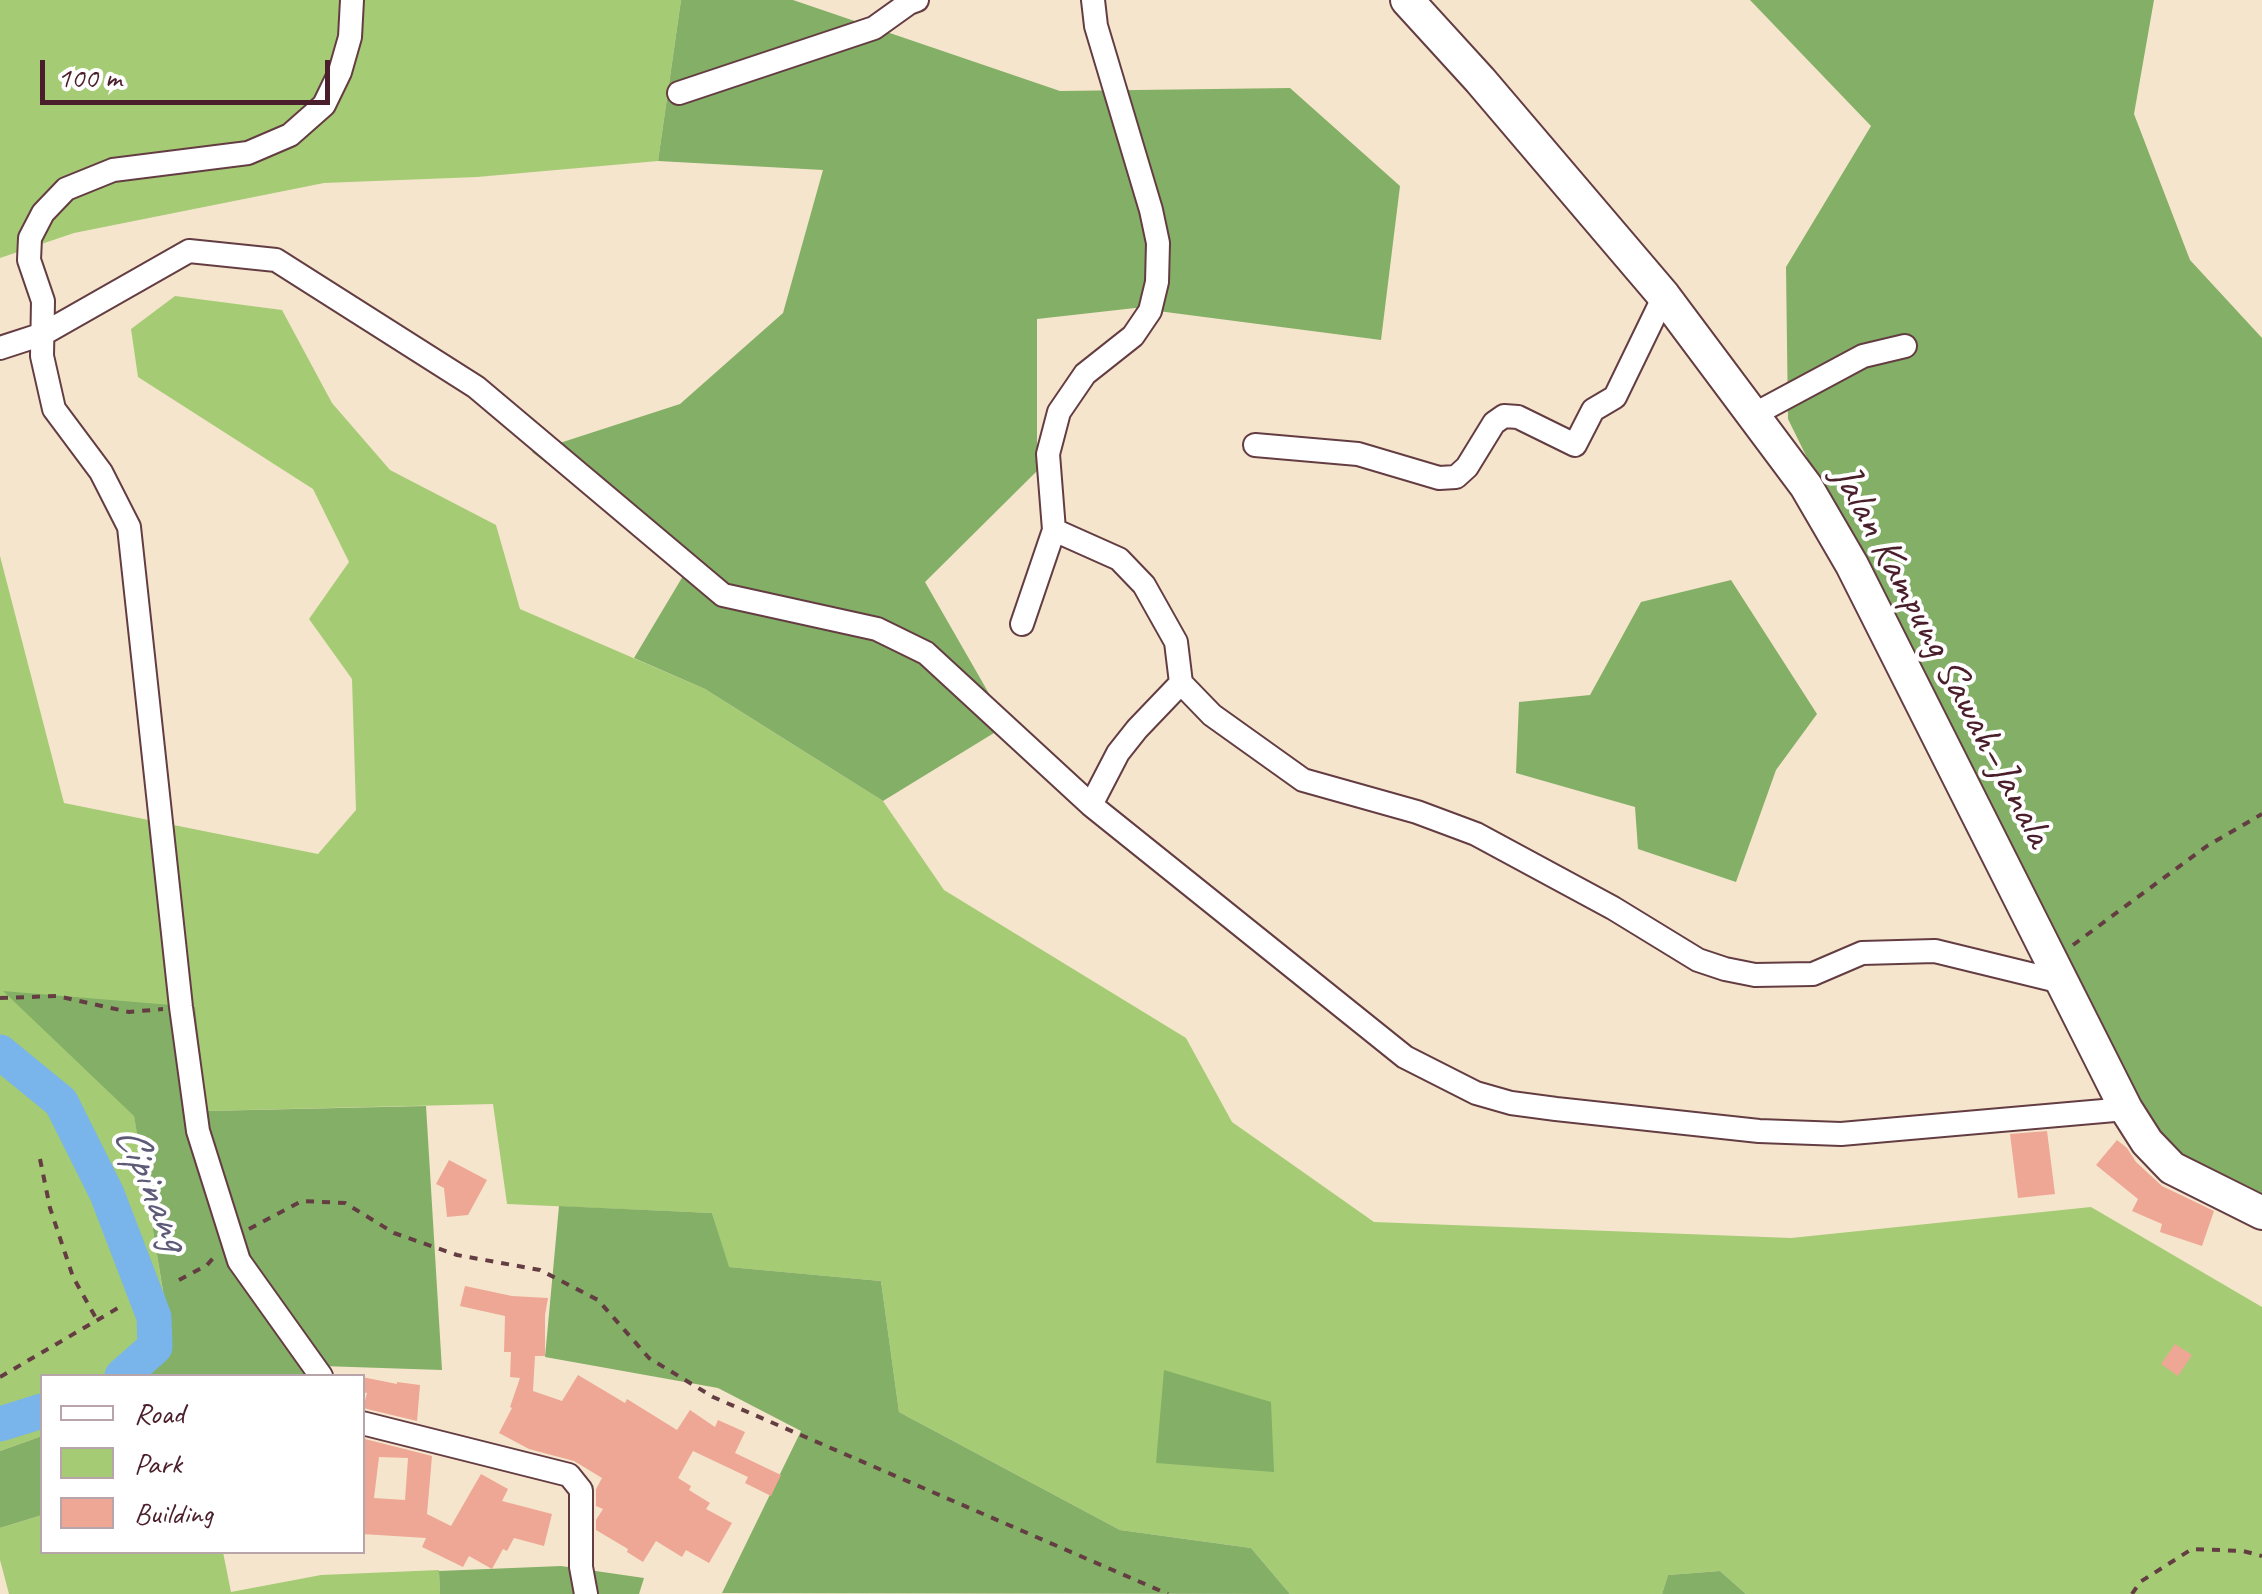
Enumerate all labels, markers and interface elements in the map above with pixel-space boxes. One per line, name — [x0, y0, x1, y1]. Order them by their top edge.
scale bar — [45, 40, 335, 102]
text: 100 m — [57, 58, 122, 96]
street label: Jalan Kampung Sawah–Janala — [1819, 456, 2063, 856]
water label: Cipinang — [101, 1118, 201, 1258]
legend — [40, 1374, 365, 1554]
text: Road — [134, 1394, 184, 1432]
text: Park — [134, 1444, 182, 1482]
text: Building — [134, 1494, 213, 1532]

